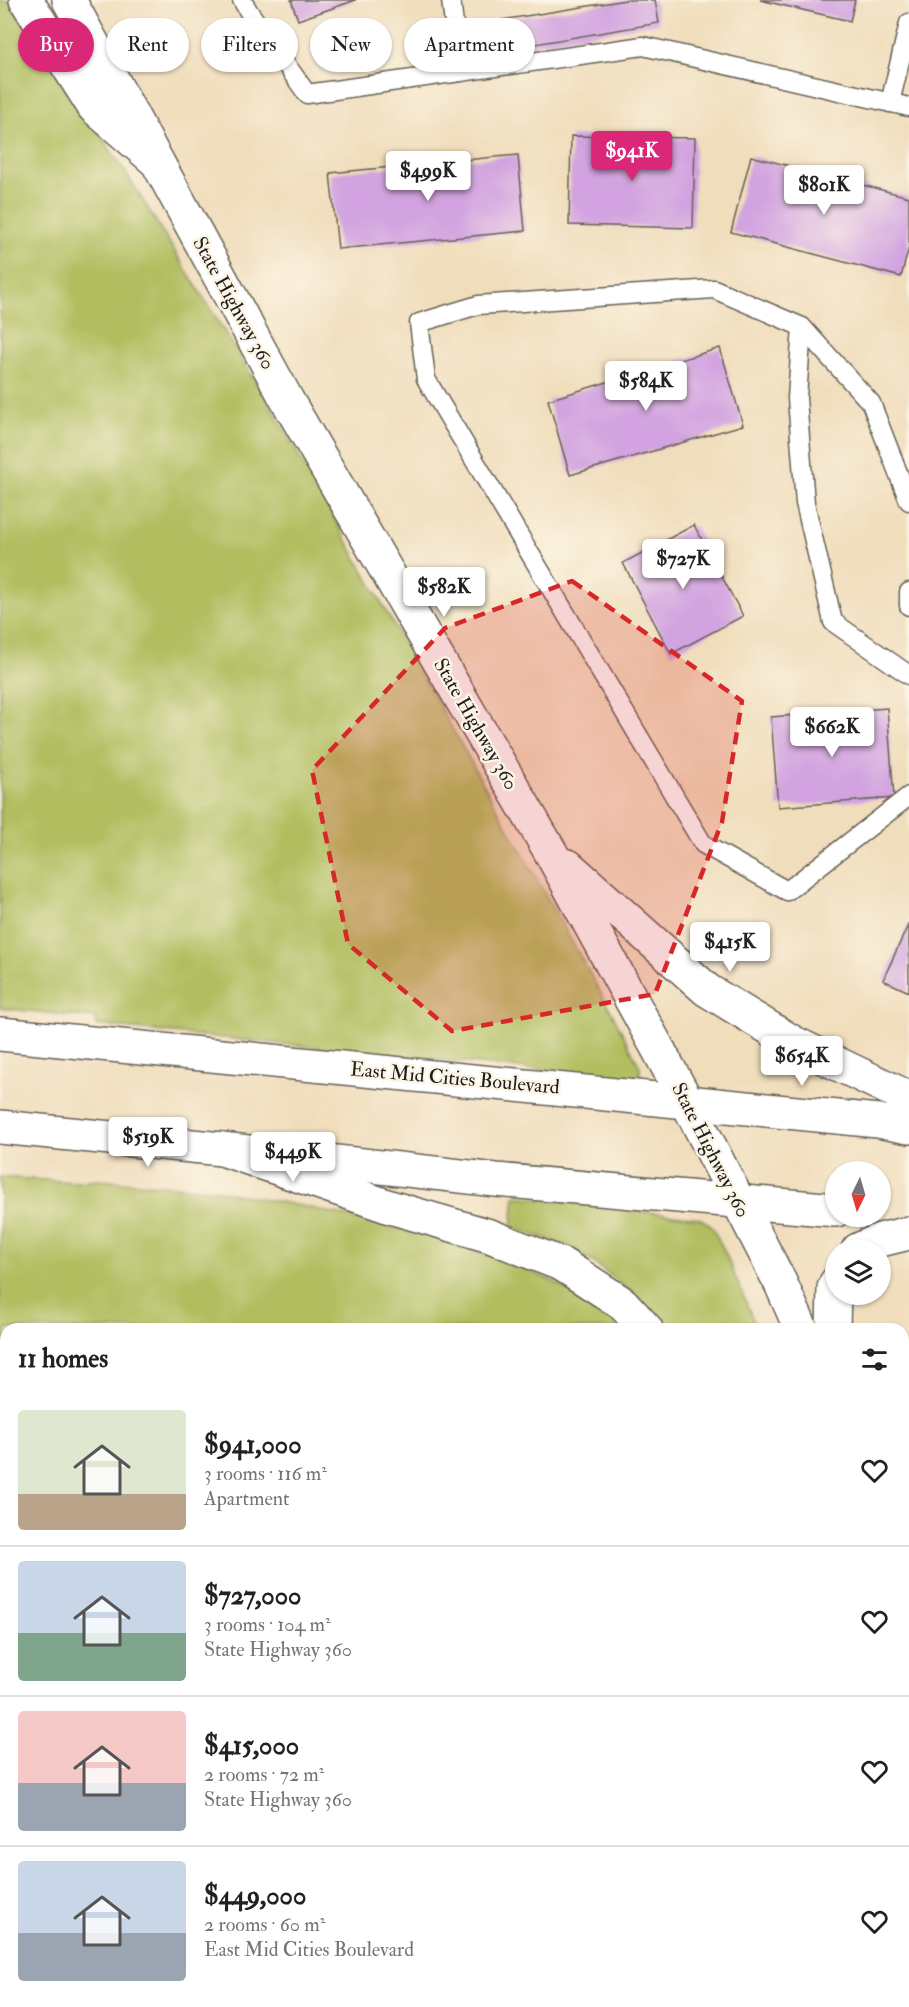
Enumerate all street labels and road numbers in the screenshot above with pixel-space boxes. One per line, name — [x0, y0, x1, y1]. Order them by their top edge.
street label: State Highway 360 — [187, 232, 281, 374]
street label: State Highway 360 — [428, 654, 524, 794]
street label: East Mid Cities Boulevard — [349, 1056, 561, 1100]
street label: State Highway 360 — [666, 1078, 756, 1222]

